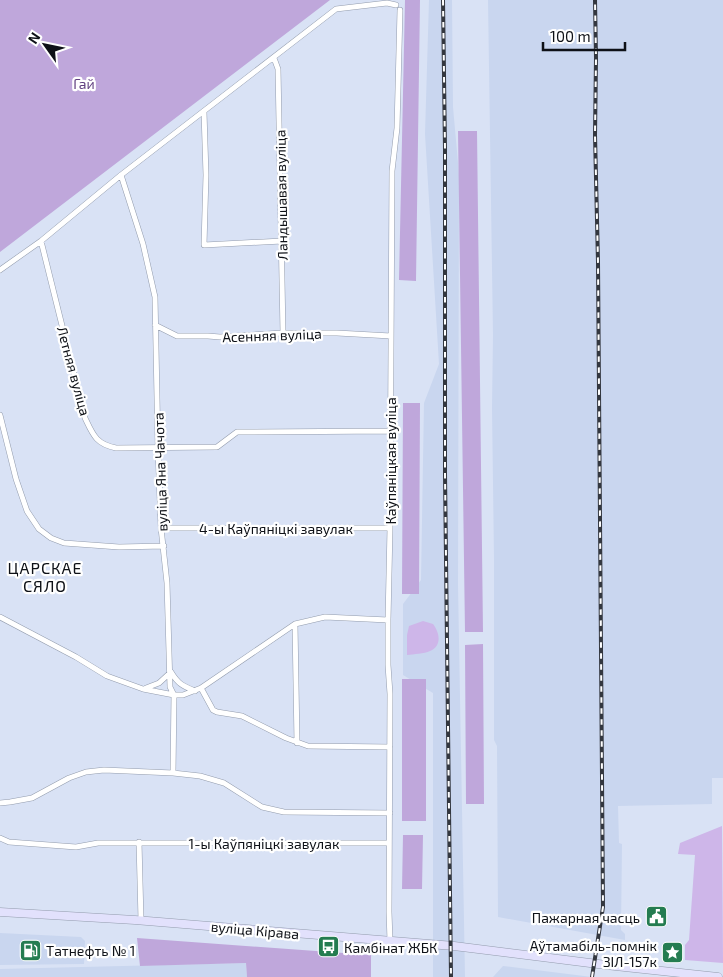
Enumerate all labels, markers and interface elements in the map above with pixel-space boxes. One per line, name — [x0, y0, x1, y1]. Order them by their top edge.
north arrow — [20, 20, 70, 70]
scale bar — [543, 20, 626, 52]
text: 100 m — [550, 27, 591, 45]
text: N — [24, 29, 44, 47]
park label: Гай — [73, 75, 95, 92]
street label: Ландышавая вуліца — [271, 130, 291, 260]
street label: Летняя вуліца — [54, 324, 94, 418]
street label: Асенняя вуліца — [222, 325, 322, 345]
street label: Каўпяніцкая вуліца — [382, 397, 399, 525]
street label: вуліца Яна Чачота — [149, 412, 171, 532]
street label: 4-ы Каўпяніцкі завулак — [199, 520, 353, 537]
district label: ЦАРСКАЕ СЯЛО — [7, 558, 83, 595]
street label: 1-ы Каўпяніцкі завулак — [189, 835, 340, 852]
public building icon: Пажарная часць — [644, 905, 668, 929]
place label: Пажарная часць — [532, 909, 640, 926]
street label: вуліца Кірава — [210, 918, 300, 942]
bus stop icon: Камбінат ЖБК — [316, 935, 340, 959]
place label: Аўтамабіль-помнік ЗІЛ-157к — [530, 937, 657, 970]
fuel station icon: Татнефть № 1 — [18, 938, 42, 962]
place label: Камбінат ЖБК — [344, 939, 438, 956]
place icon: Аўтамабіль-помнік ЗІЛ-157к — [661, 941, 685, 965]
place label: Татнефть № 1 — [46, 942, 135, 959]

